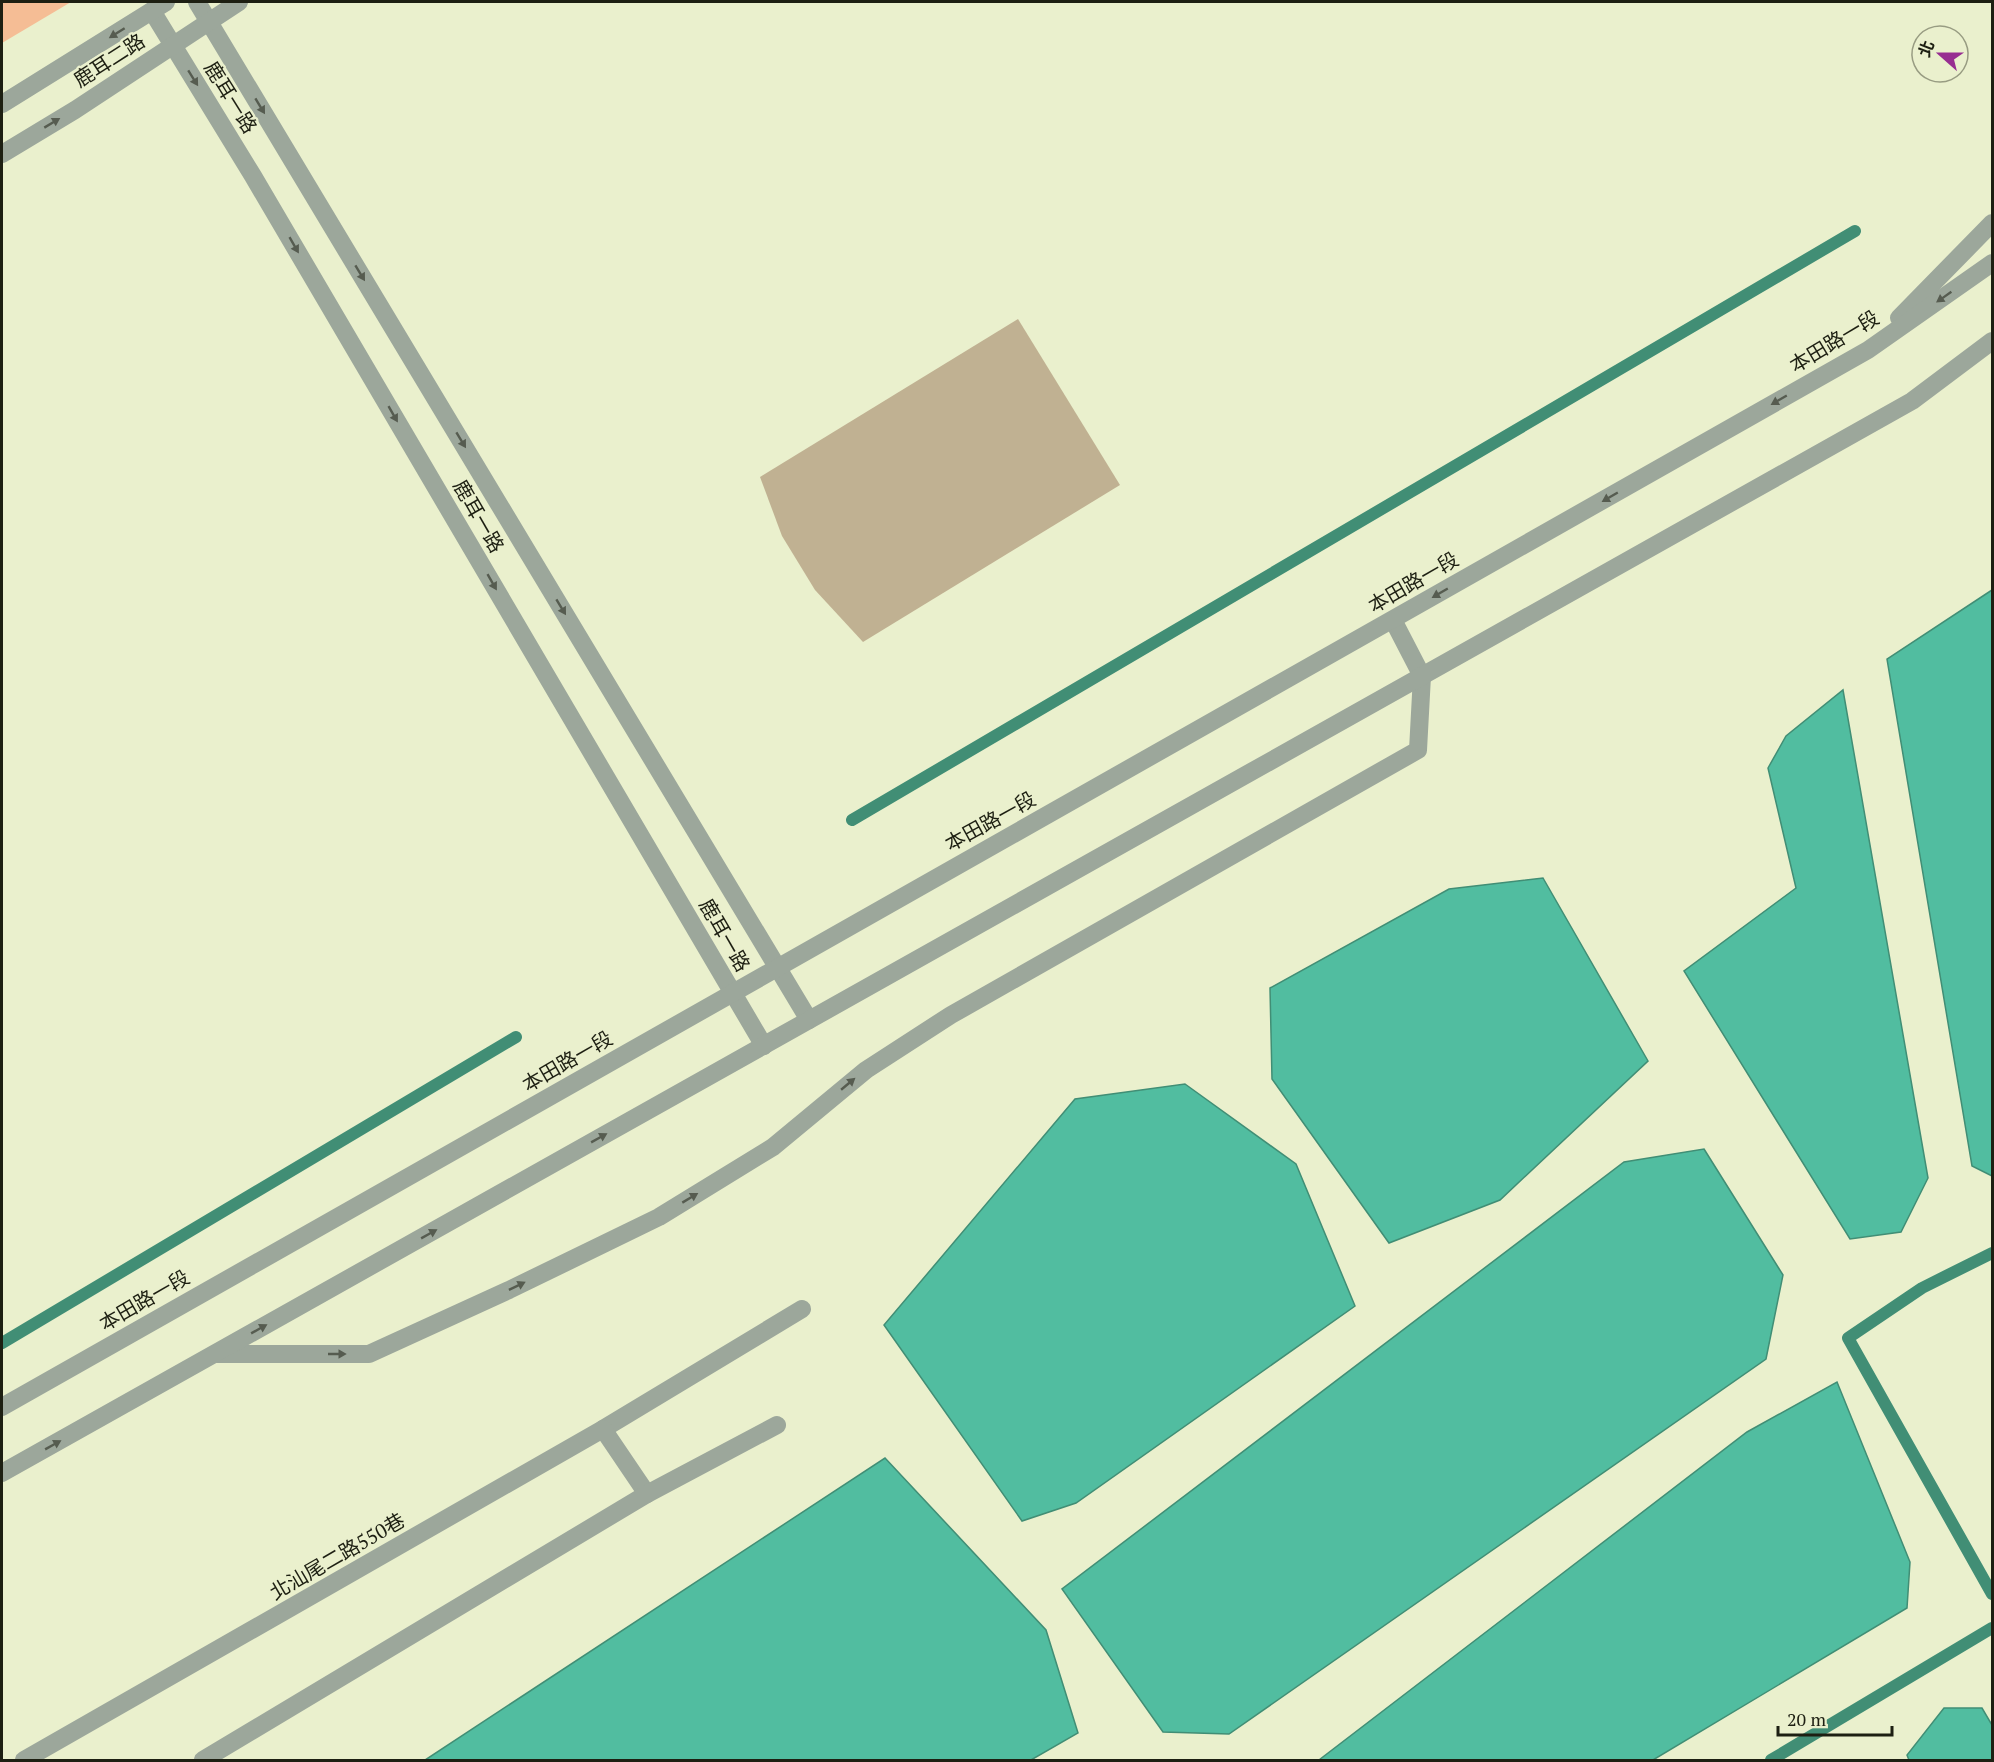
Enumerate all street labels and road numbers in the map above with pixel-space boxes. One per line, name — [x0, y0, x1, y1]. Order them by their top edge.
street label: 鹿耳二路 — [68, 27, 150, 93]
street label: 鹿耳一路 — [198, 56, 264, 138]
street label: 本田路一段 — [1784, 304, 1884, 378]
street label: 鹿耳一路 — [447, 475, 511, 557]
street label: 本田路一段 — [1363, 545, 1463, 619]
street label: 本田路一段 — [940, 785, 1040, 857]
street label: 鹿耳一路 — [693, 894, 757, 976]
street label: 本田路一段 — [517, 1024, 617, 1098]
street label: 本田路一段 — [94, 1263, 194, 1337]
street label: 北汕尾二路550巷 — [264, 1506, 410, 1606]

